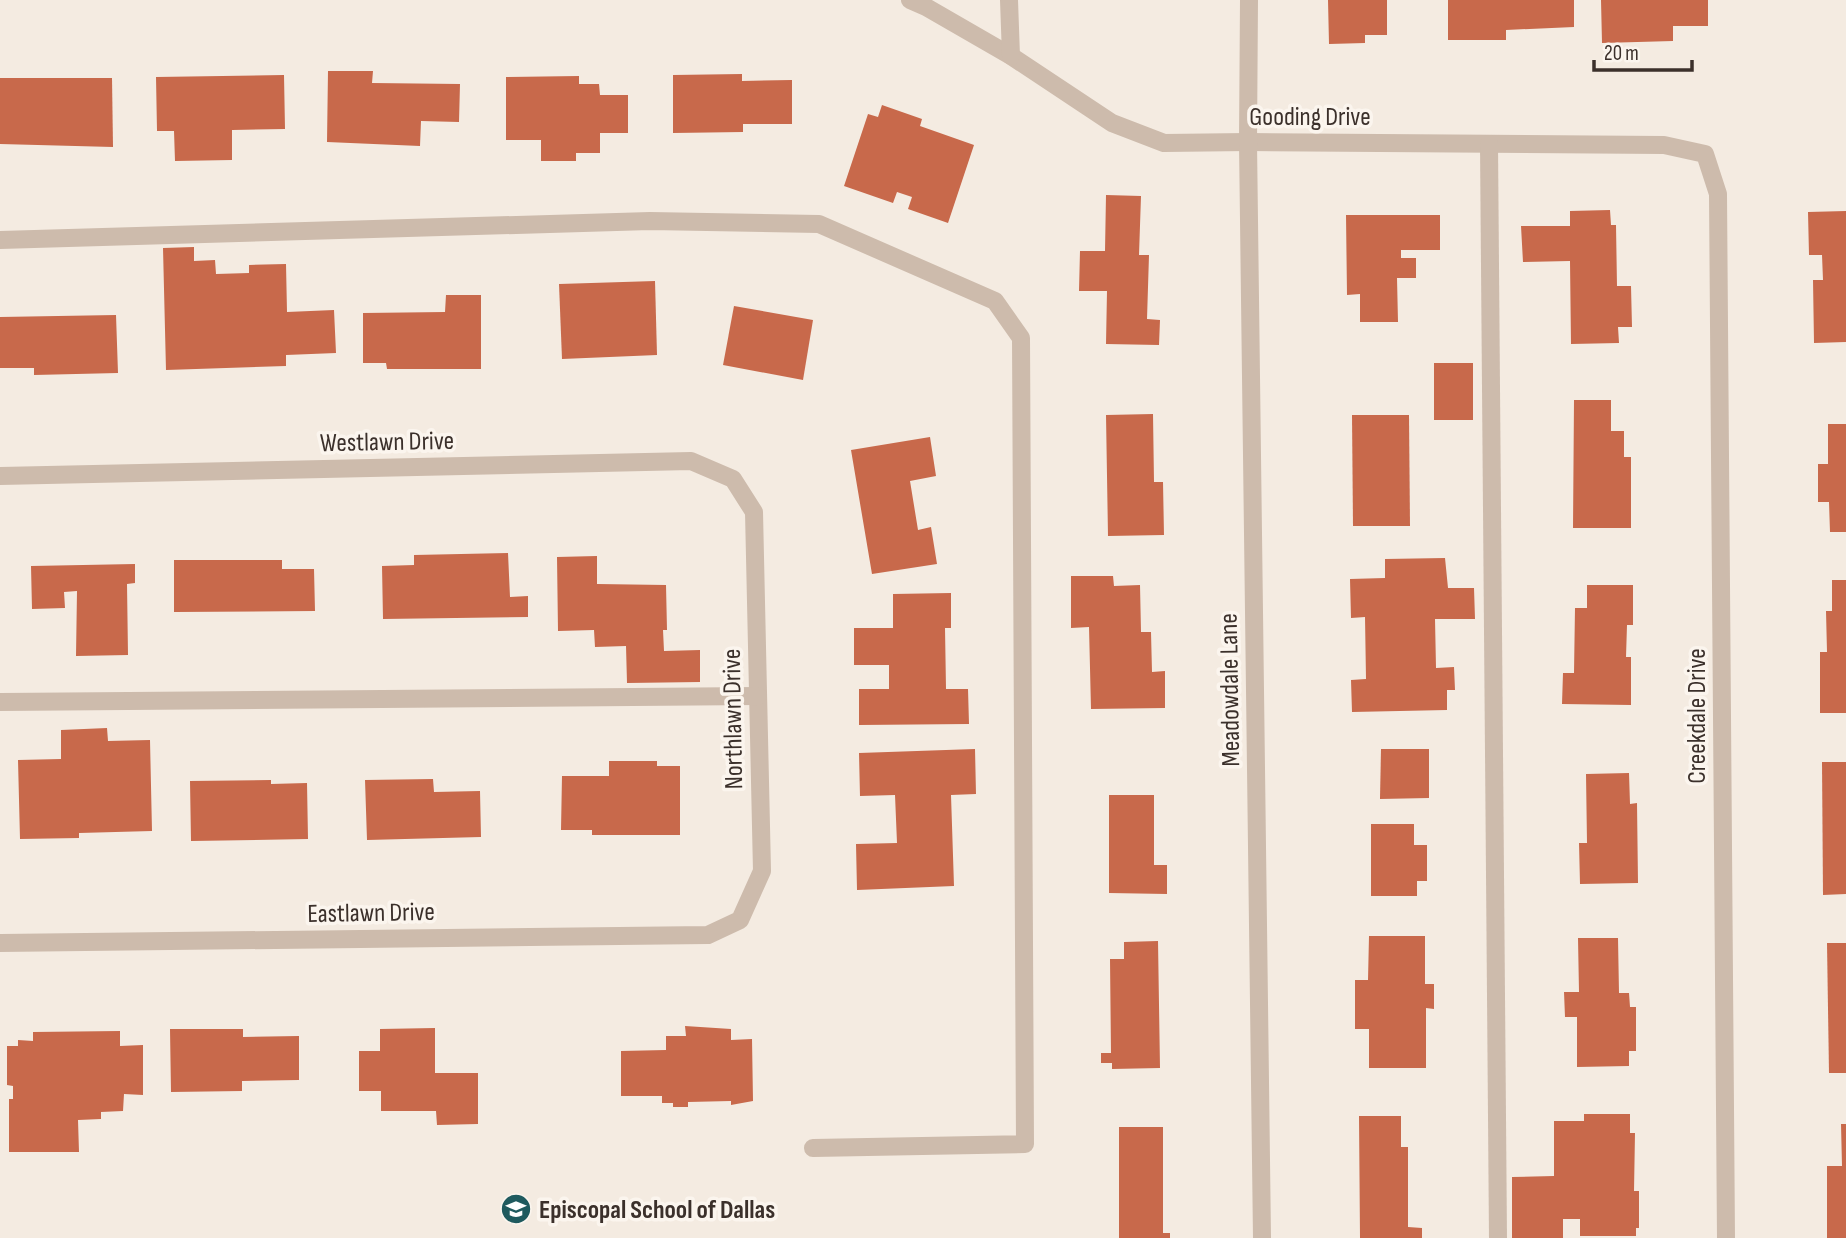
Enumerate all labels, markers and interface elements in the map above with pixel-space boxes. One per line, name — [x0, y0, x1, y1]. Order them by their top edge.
scale bar — [1594, 28, 1692, 72]
text: 20 m — [1604, 41, 1639, 66]
street label: Gooding Drive — [1249, 102, 1371, 133]
street label: Westlawn Drive — [320, 426, 454, 459]
street label: Meadowdale Lane — [1214, 613, 1247, 767]
street label: Northlawn Drive — [717, 648, 750, 790]
street label: Creekdale Drive — [1682, 648, 1713, 784]
street label: Eastlawn Drive — [307, 897, 435, 930]
school or university icon: Episcopal School of Dallas — [499, 1192, 533, 1226]
place label: Episcopal School of Dallas — [539, 1195, 775, 1226]

